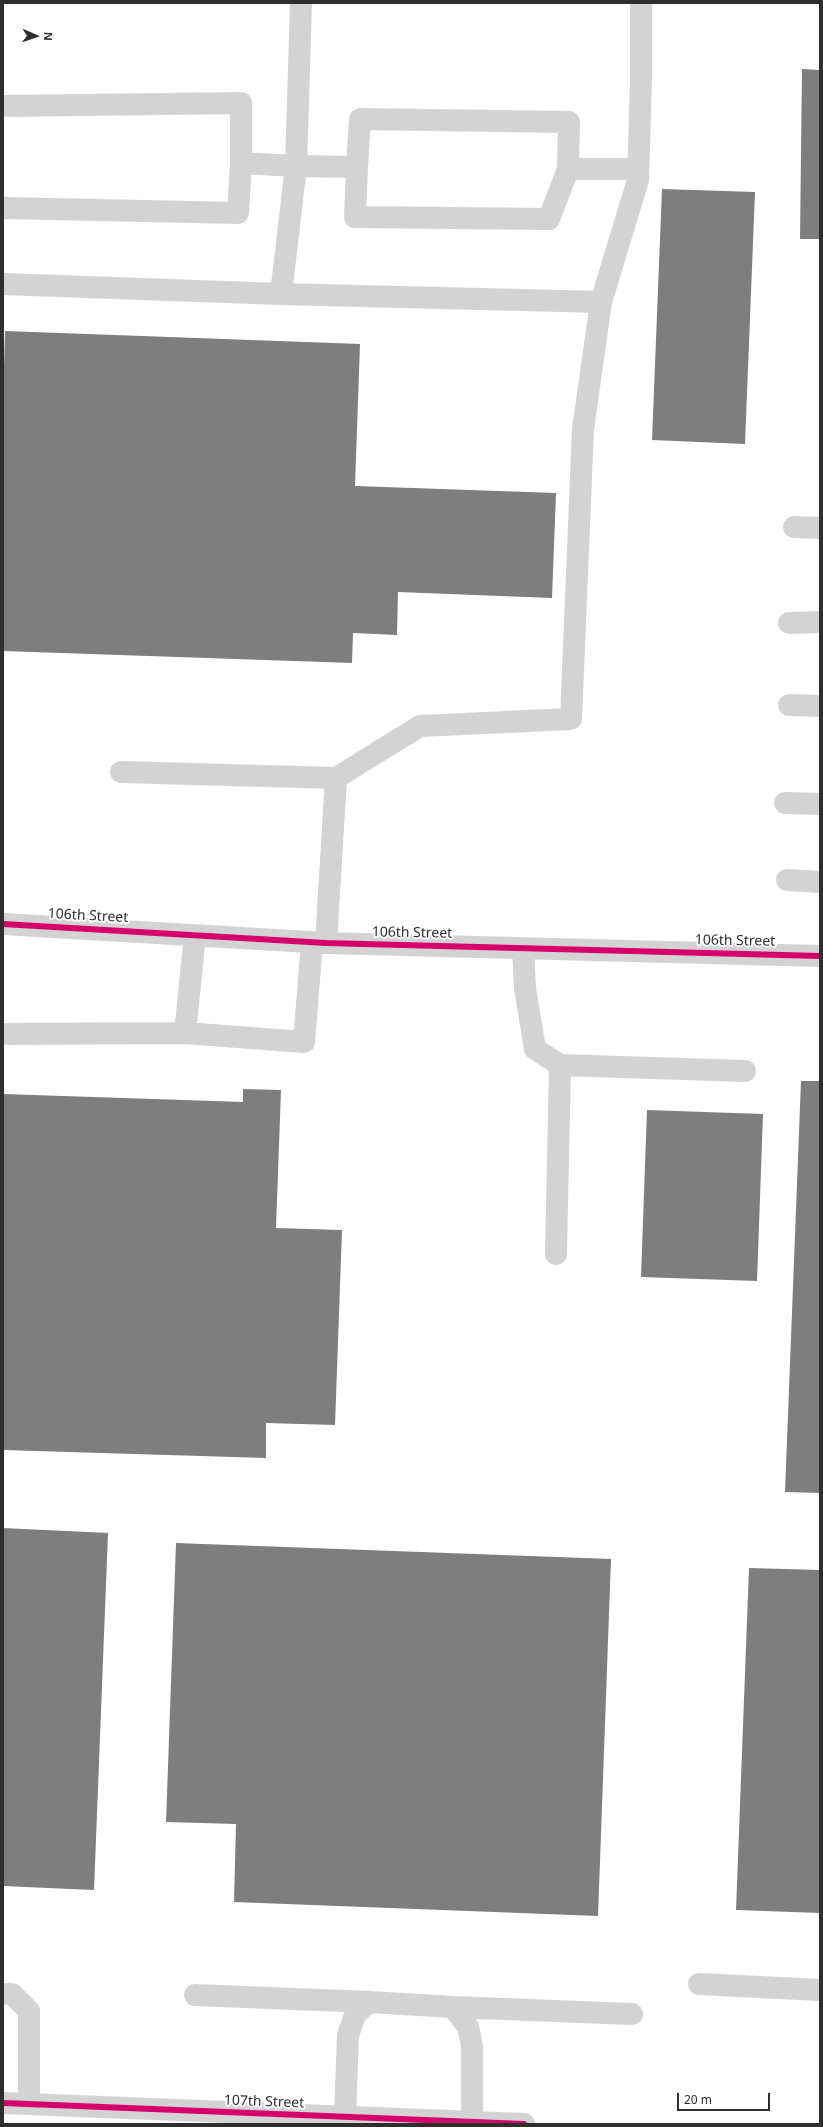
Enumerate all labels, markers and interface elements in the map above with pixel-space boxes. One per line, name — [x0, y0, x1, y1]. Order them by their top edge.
north arrow — [16, 16, 56, 56]
text: N — [41, 32, 56, 41]
street label: 106th Street — [47, 906, 129, 926]
street label: 106th Street — [372, 924, 452, 942]
street label: 106th Street — [695, 932, 775, 950]
scale bar — [679, 2085, 772, 2111]
text: 20 m — [684, 2091, 712, 2108]
street label: 107th Street — [224, 2092, 304, 2112]

